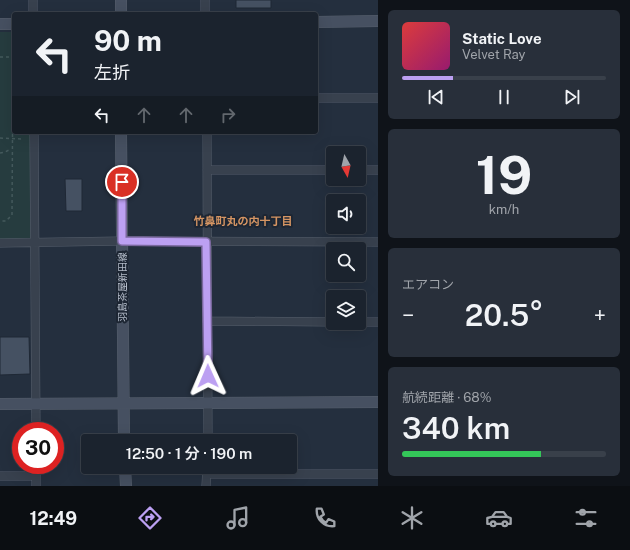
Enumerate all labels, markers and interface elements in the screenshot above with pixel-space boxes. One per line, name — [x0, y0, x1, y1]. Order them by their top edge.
text: 90 m — [94, 24, 162, 57]
icon: left — [28, 28, 80, 80]
text: Static Love — [462, 30, 542, 47]
text: Velvet Ray — [462, 47, 526, 62]
text: 左折 — [94, 62, 130, 83]
icon: previous — [425, 86, 447, 108]
icon: pause — [493, 86, 515, 108]
icon: next — [561, 86, 583, 108]
icon: left — [91, 104, 113, 126]
icon: ahead — [133, 104, 155, 126]
icon: ahead — [175, 104, 197, 126]
icon: right — [217, 104, 239, 126]
text: 19 — [476, 145, 532, 206]
north arrow — [326, 146, 366, 186]
map controls — [326, 146, 366, 330]
pin — [105, 165, 139, 199]
icon: arrive — [111, 171, 133, 193]
button: sound — [326, 194, 366, 234]
text: km/h — [489, 202, 519, 217]
district label: 竹鼻町丸の内十丁目 — [194, 215, 293, 227]
button: search — [326, 242, 366, 282]
street label: 羽島茶屋新田線 — [116, 252, 128, 322]
text: エアコン — [402, 277, 454, 292]
button: layers — [326, 290, 366, 330]
text: 20.5° — [465, 297, 543, 333]
text: − — [402, 302, 414, 328]
text: + — [594, 302, 606, 328]
position arrow — [187, 355, 229, 397]
text: 航続距離 · 68% — [402, 390, 491, 405]
text: 340 km — [402, 410, 510, 446]
speed limit sign: 30 — [12, 422, 64, 474]
text: 12:50 · 1 分 · 190 m — [126, 445, 252, 462]
icon: directions — [136, 504, 164, 532]
icon: music — [224, 504, 252, 532]
icon: phone — [311, 504, 339, 532]
icon: climate — [398, 504, 426, 532]
icon: car — [485, 504, 513, 532]
icon: filters — [572, 504, 600, 532]
text: 12:49 — [30, 508, 77, 529]

